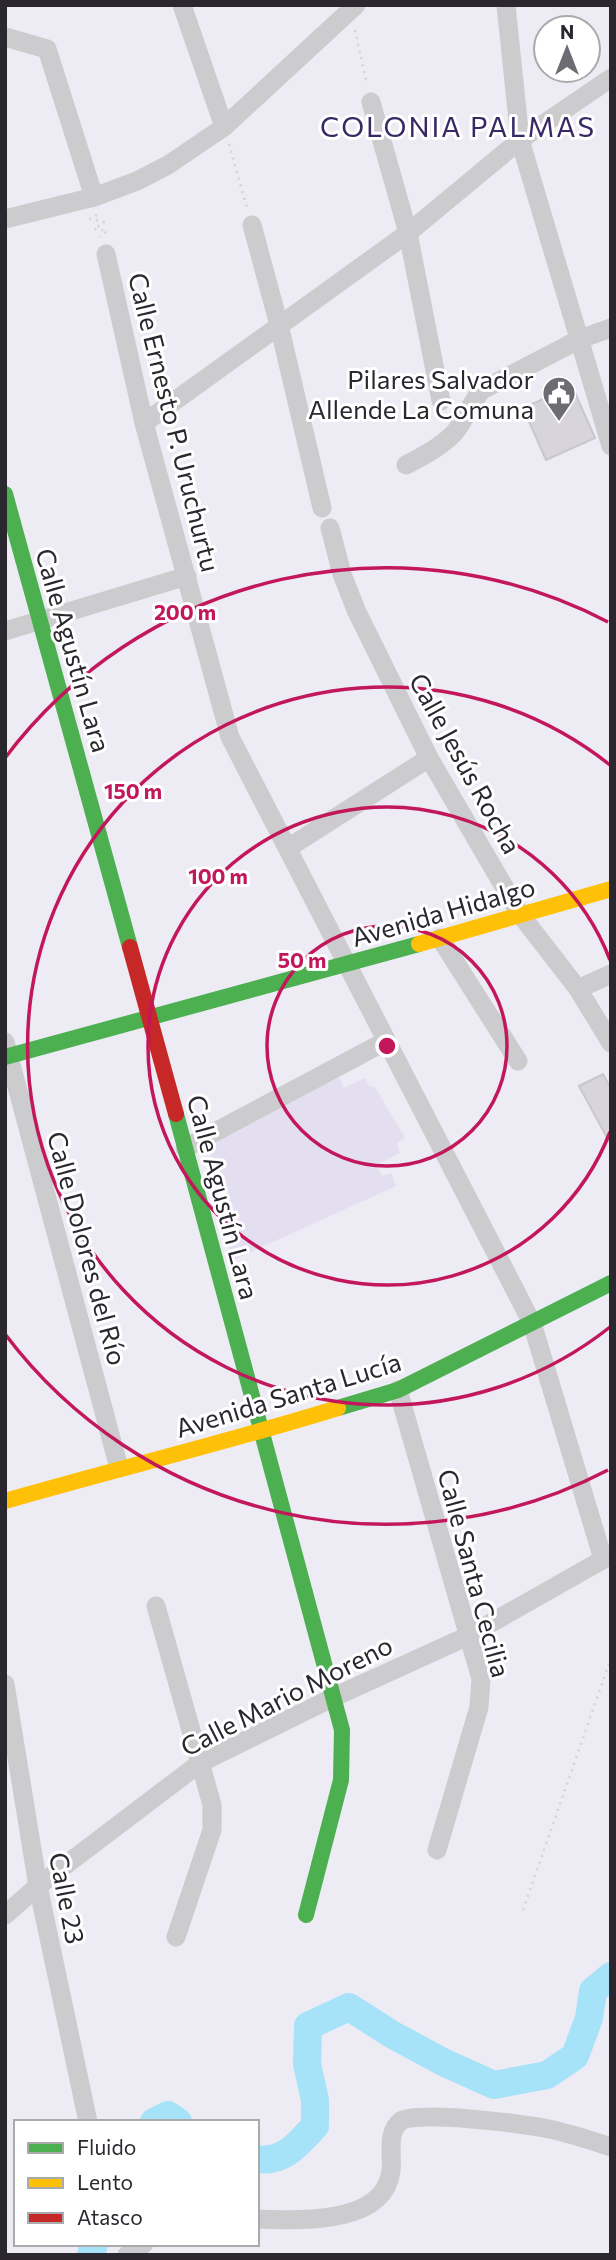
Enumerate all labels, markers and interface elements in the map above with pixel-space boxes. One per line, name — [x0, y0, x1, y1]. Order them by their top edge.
north arrow — [532, 14, 602, 84]
text: N — [560, 20, 574, 43]
district label: COLONIA PALMAS — [320, 109, 596, 143]
street label: Calle Ernesto P. Uruchurtu — [123, 269, 227, 575]
place label: Pilares Salvador Allende La Comuna — [308, 363, 534, 424]
public building icon: Pilares Salvador Allende La Comuna — [540, 374, 578, 423]
street label: Calle Agustín Lara — [30, 545, 118, 755]
text: 200 m — [154, 599, 216, 624]
street label: Calle Jesús Rocha — [404, 667, 528, 859]
text: 150 m — [104, 778, 162, 803]
text: 100 m — [188, 863, 248, 888]
street label: Avenida Hidalgo — [348, 870, 538, 952]
text: 50 m — [278, 947, 326, 972]
centre of rings — [375, 1034, 399, 1058]
street label: Calle Agustín Lara — [182, 1091, 266, 1303]
street label: Calle Dolores del Río — [42, 1128, 134, 1368]
street label: Avenida Santa Lucía — [171, 1345, 405, 1443]
street label: Calle Santa Cecilia — [432, 1466, 518, 1680]
street label: Calle Mario Moreno — [175, 1628, 397, 1762]
street label: Calle 23 — [44, 1850, 92, 1946]
legend — [14, 2120, 259, 2246]
text: Fluido — [77, 2134, 136, 2159]
text: Lento — [77, 2169, 133, 2194]
text: Atasco — [77, 2204, 143, 2229]

